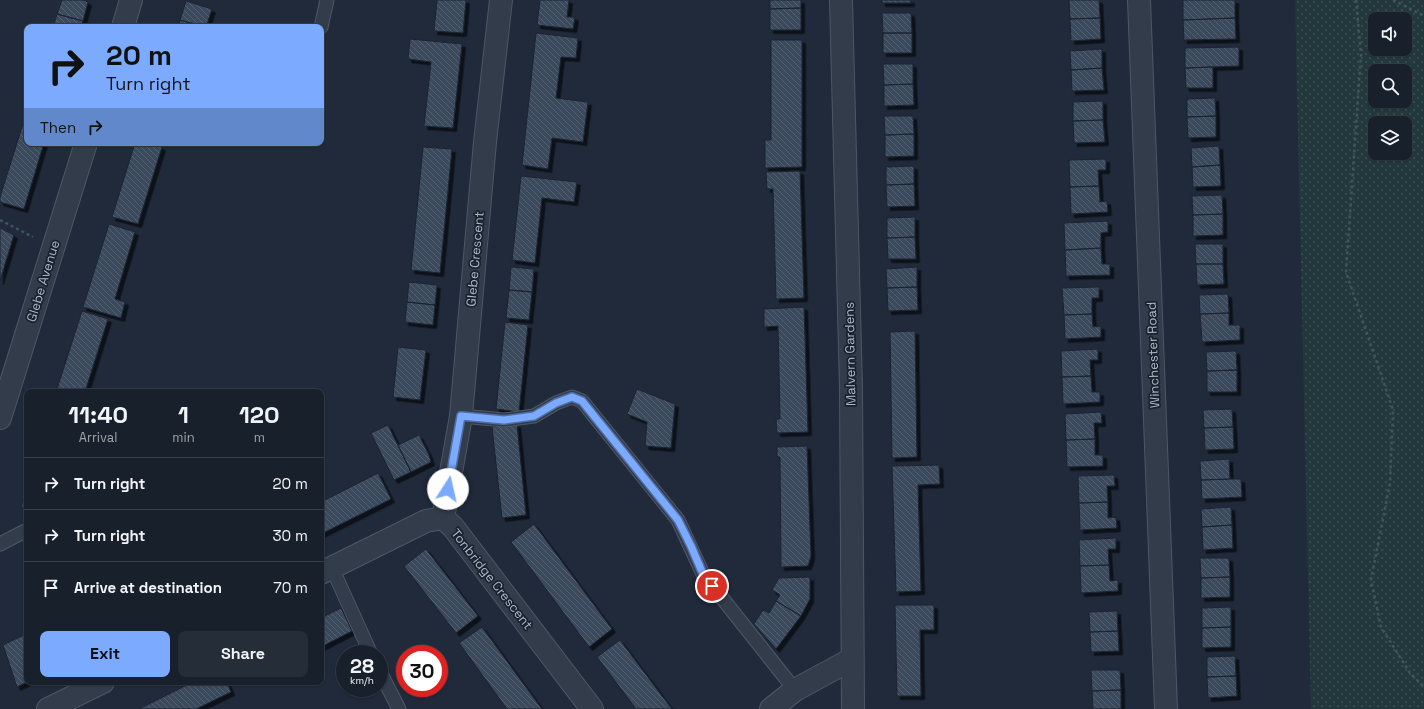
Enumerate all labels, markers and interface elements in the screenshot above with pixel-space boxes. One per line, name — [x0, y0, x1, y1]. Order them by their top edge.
map controls — [1368, 12, 1412, 160]
button: sound — [1368, 12, 1412, 56]
text: 20 m — [106, 37, 172, 73]
icon: right — [40, 40, 92, 92]
button: search — [1368, 64, 1412, 108]
text: Turn right — [106, 72, 190, 95]
icon: right — [84, 116, 106, 138]
button: layers — [1368, 116, 1412, 160]
text: Then — [40, 118, 76, 137]
street label: Glebe Crescent — [462, 211, 488, 307]
street label: Glebe Avenue — [23, 238, 63, 324]
street label: Malvern Gardens — [841, 302, 859, 406]
street label: Winchester Road — [1143, 302, 1163, 408]
text: 11:40 — [68, 399, 128, 430]
text: 1 — [178, 399, 189, 430]
text: 120 — [239, 399, 280, 430]
text: Arrival — [79, 429, 117, 446]
text: min — [172, 429, 195, 446]
text: m — [254, 429, 265, 446]
position arrow — [427, 468, 469, 510]
icon: right — [40, 473, 62, 495]
text: Turn right — [74, 474, 145, 493]
text: 20 m — [273, 474, 308, 493]
icon: right — [40, 525, 62, 547]
street label: Tonbridge Crescent — [447, 525, 537, 633]
text: Turn right — [74, 526, 145, 545]
text: 30 m — [273, 526, 308, 545]
pin — [695, 569, 729, 603]
icon: arrive — [701, 575, 723, 597]
icon: arrive — [40, 577, 62, 599]
text: Arrive at destination — [74, 578, 222, 597]
text: 70 m — [273, 578, 308, 597]
button: Exit — [40, 631, 170, 677]
button: Share — [178, 631, 308, 677]
speed limit sign: 30 — [396, 645, 448, 697]
text: 28 — [350, 653, 374, 679]
text: km/h — [350, 674, 374, 687]

